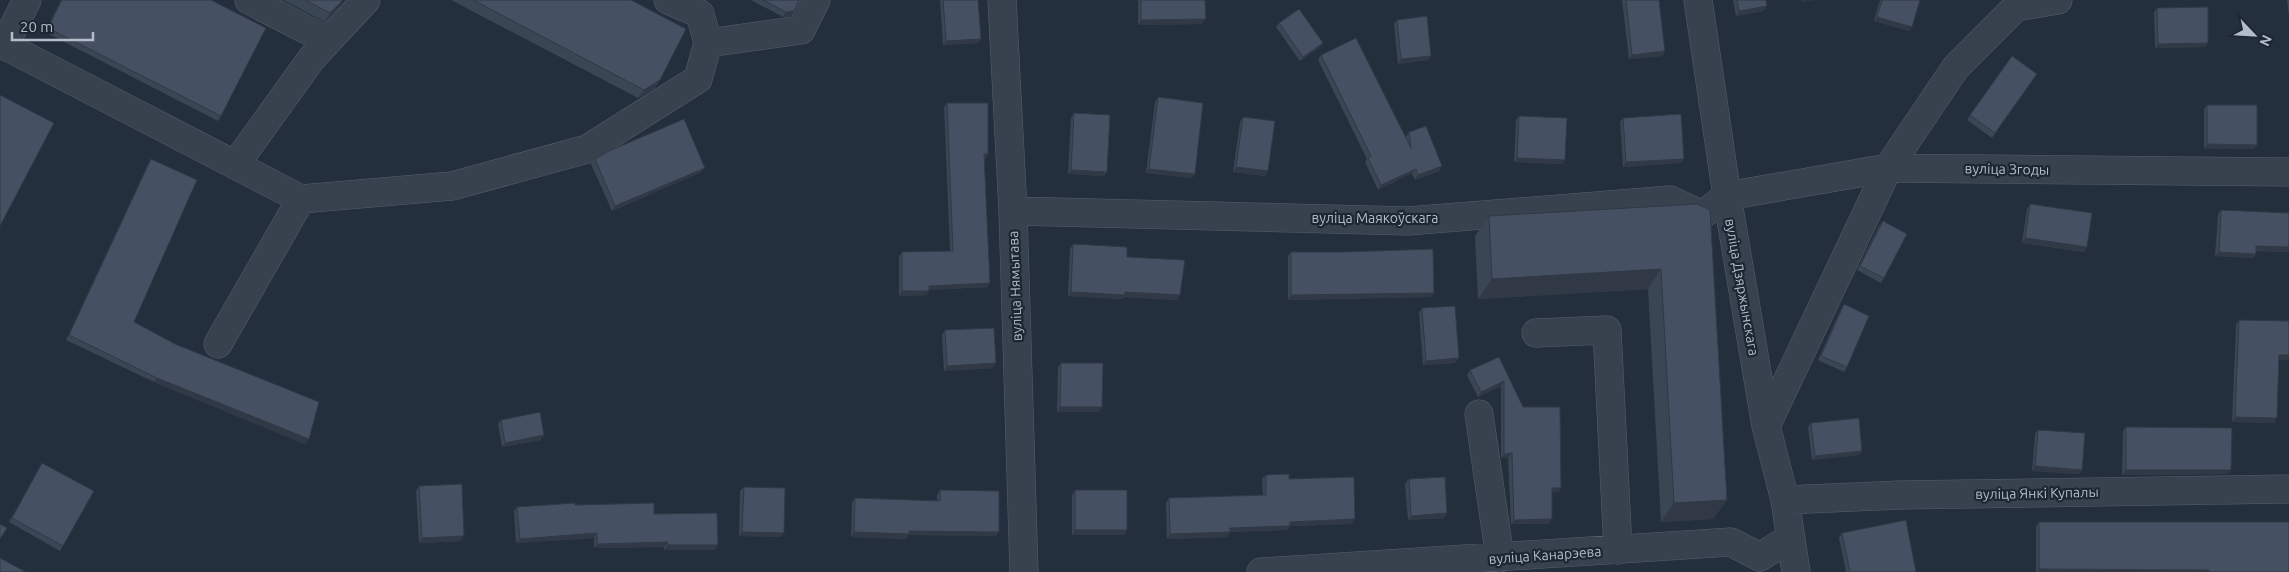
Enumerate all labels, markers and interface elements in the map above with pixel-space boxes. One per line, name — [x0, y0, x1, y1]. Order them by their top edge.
scale bar — [12, 10, 94, 42]
north arrow — [2229, 10, 2279, 60]
text: 20 m — [20, 18, 53, 35]
text: N — [2256, 32, 2275, 49]
street label: вуліца Згоды — [1965, 160, 2049, 178]
street label: вуліца Маякоўскага — [1312, 210, 1438, 226]
street label: вуліца Дзяржынскага — [1722, 217, 1762, 357]
street label: вуліца Нямытава — [1005, 230, 1025, 342]
street label: вуліца Янкі Купалы — [1975, 484, 2099, 502]
street label: вуліца Канарэева — [1488, 543, 1602, 567]

